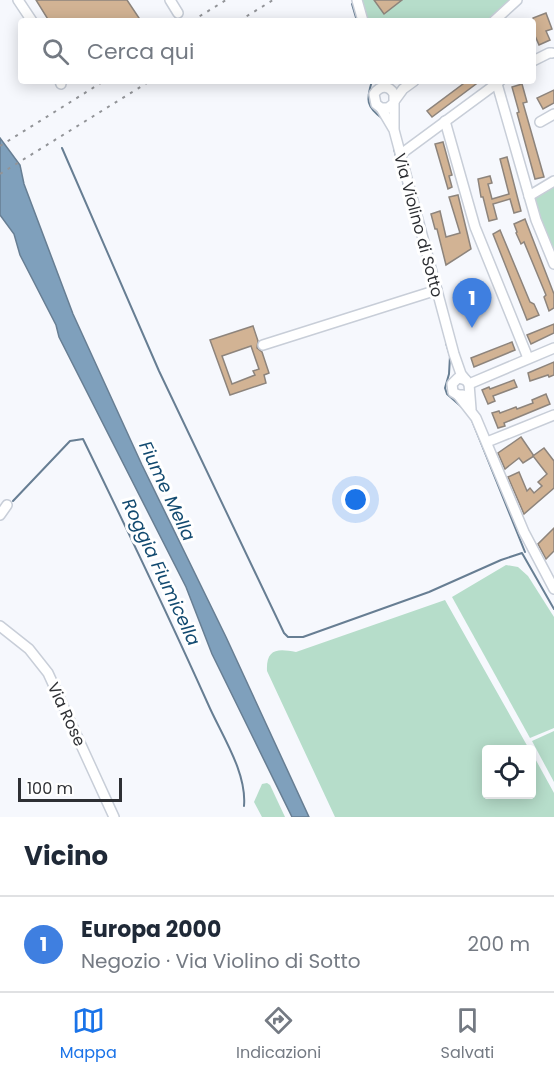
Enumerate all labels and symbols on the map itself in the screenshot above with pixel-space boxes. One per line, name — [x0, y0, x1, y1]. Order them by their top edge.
street label: Via Violino di Sotto — [388, 151, 449, 300]
pin: 1 — [452, 278, 492, 328]
water label: Fiume Mella — [133, 437, 202, 545]
your location — [341, 485, 370, 514]
water label: Roggia Fiumicella — [116, 494, 207, 650]
street label: Via Rose — [42, 678, 91, 750]
scale bar — [18, 775, 122, 802]

